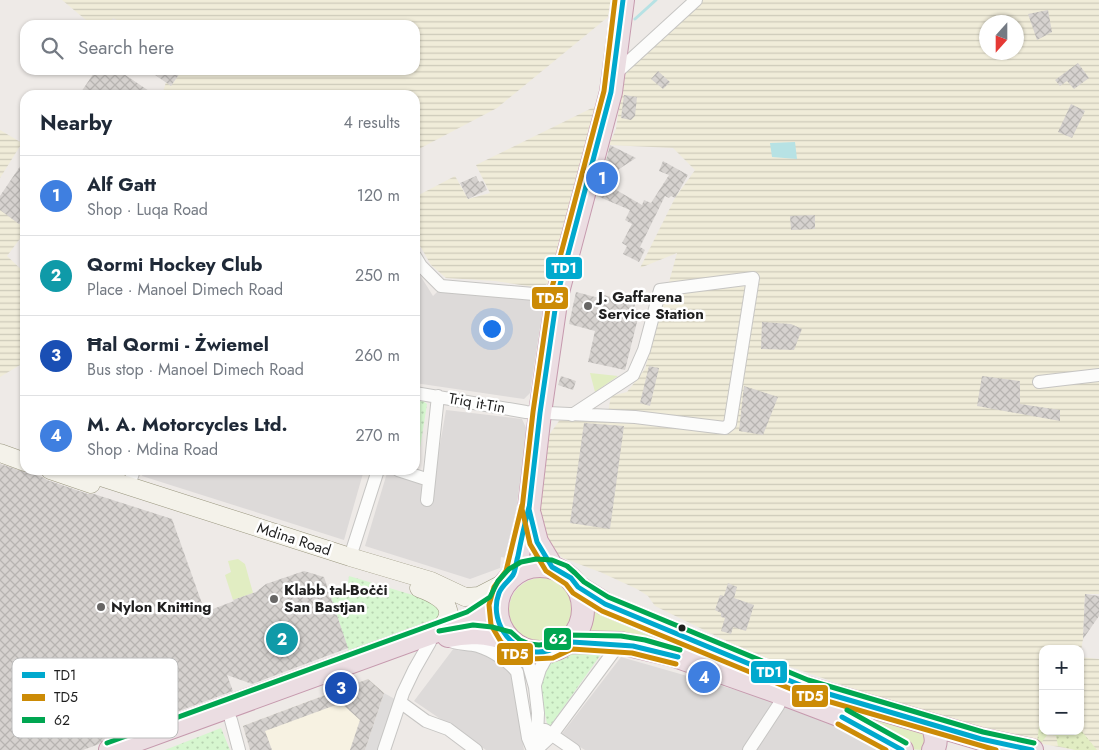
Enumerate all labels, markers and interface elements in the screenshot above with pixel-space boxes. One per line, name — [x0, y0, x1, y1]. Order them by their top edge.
north arrow — [979, 15, 1024, 60]
search box — [20, 20, 420, 75]
icon: search — [38, 34, 66, 62]
text: Search here — [78, 34, 174, 61]
text: Nearby — [40, 108, 112, 138]
text: 4 results — [344, 111, 400, 134]
pin: 1 — [586, 159, 618, 197]
text: Alf Gatt — [87, 171, 156, 198]
text: 1 — [52, 184, 60, 207]
text: 120 m — [357, 184, 400, 207]
text: Shop · Luqa Road — [87, 198, 208, 221]
text: Qormi Hockey Club — [87, 251, 262, 278]
line badge: TD1 — [545, 256, 583, 280]
text: TD1 — [551, 258, 577, 278]
text: 2 — [51, 264, 61, 287]
text: 250 m — [355, 264, 400, 287]
text: Place · Manoel Dimech Road — [87, 278, 283, 301]
line badge: TD5 — [531, 286, 569, 310]
place label: J. Gaffarena Service Station — [595, 286, 704, 325]
text: TD5 — [536, 288, 564, 308]
marker: J. Gaffarena Service Station — [582, 300, 594, 312]
your location — [479, 316, 505, 342]
text: Ħal Qormi - Żwiemel — [87, 331, 269, 358]
text: 3 — [51, 344, 61, 367]
text: 260 m — [355, 344, 400, 367]
text: Bus stop · Manoel Dimech Road — [87, 358, 304, 381]
street label: Triq it-Tin — [447, 387, 507, 419]
text: M. A. Motorcycles Ltd. — [87, 411, 288, 438]
text: 4 — [50, 424, 62, 447]
text: 270 m — [356, 424, 400, 447]
text: Shop · Mdina Road — [87, 438, 218, 461]
street label: Mdina Road — [254, 517, 334, 561]
place label: Klabb tal-Boċċi San Bastjan — [284, 579, 388, 618]
marker: Klabb tal-Boċċi San Bastjan — [268, 593, 280, 605]
place label: Nylon Knitting — [111, 596, 211, 618]
marker: Nylon Knitting — [95, 601, 107, 613]
pin: 2 — [266, 620, 298, 658]
unlabelled marker — [677, 623, 687, 633]
line badge: 62 — [543, 627, 572, 651]
text: 62 — [549, 629, 567, 649]
line badge: TD5 — [496, 642, 534, 666]
text: TD5 — [501, 644, 529, 664]
map controls — [1039, 645, 1084, 735]
button: + — [1039, 645, 1084, 690]
legend — [12, 658, 178, 738]
pin: 4 — [688, 658, 720, 696]
line badge: TD1 — [750, 660, 788, 684]
text: TD1 — [756, 662, 782, 682]
text: TD1 — [54, 665, 76, 685]
pin: 3 — [325, 669, 357, 707]
line badge: TD5 — [791, 684, 829, 708]
text: TD5 — [796, 686, 824, 706]
text: TD5 — [54, 687, 78, 707]
button: − — [1039, 690, 1084, 735]
text: 62 — [54, 710, 70, 730]

